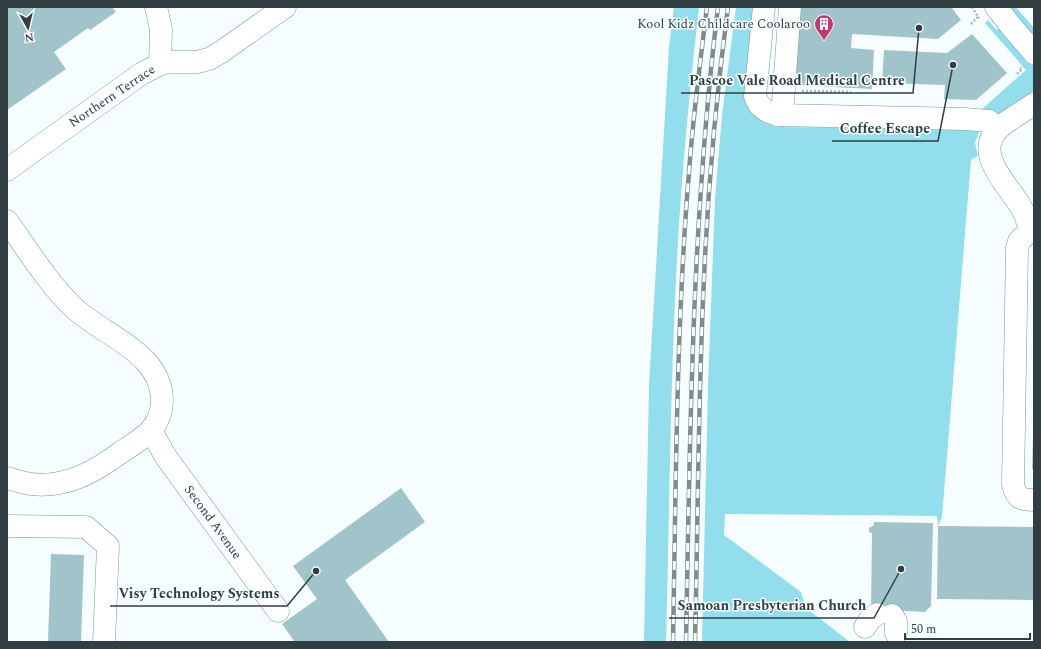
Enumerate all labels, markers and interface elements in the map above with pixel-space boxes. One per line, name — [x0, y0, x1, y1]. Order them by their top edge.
north arrow — [8, 8, 48, 48]
building icon: Kool Kidz Childcare Coolaroo — [813, 13, 835, 41]
place label: Kool Kidz Childcare Coolaroo — [637, 14, 810, 34]
text: N — [24, 28, 35, 46]
street label: Northern Terrace — [65, 60, 159, 132]
callout: Pascoe Vale Road Medical Centre — [681, 67, 913, 93]
text: Pascoe Vale Road Medical Centre — [689, 70, 905, 91]
callout: Coffee Escape — [832, 115, 938, 141]
text: Coffee Escape — [840, 118, 930, 139]
street label: Second Avenue — [179, 481, 247, 563]
callout: Visy Technology Systems — [110, 580, 287, 606]
text: Visy Technology Systems — [118, 583, 280, 604]
callout: Samoan Presbyterian Church — [669, 592, 874, 618]
text: Samoan Presbyterian Church — [678, 595, 867, 616]
scale bar — [905, 615, 1030, 641]
text: 50 m — [911, 620, 936, 639]

